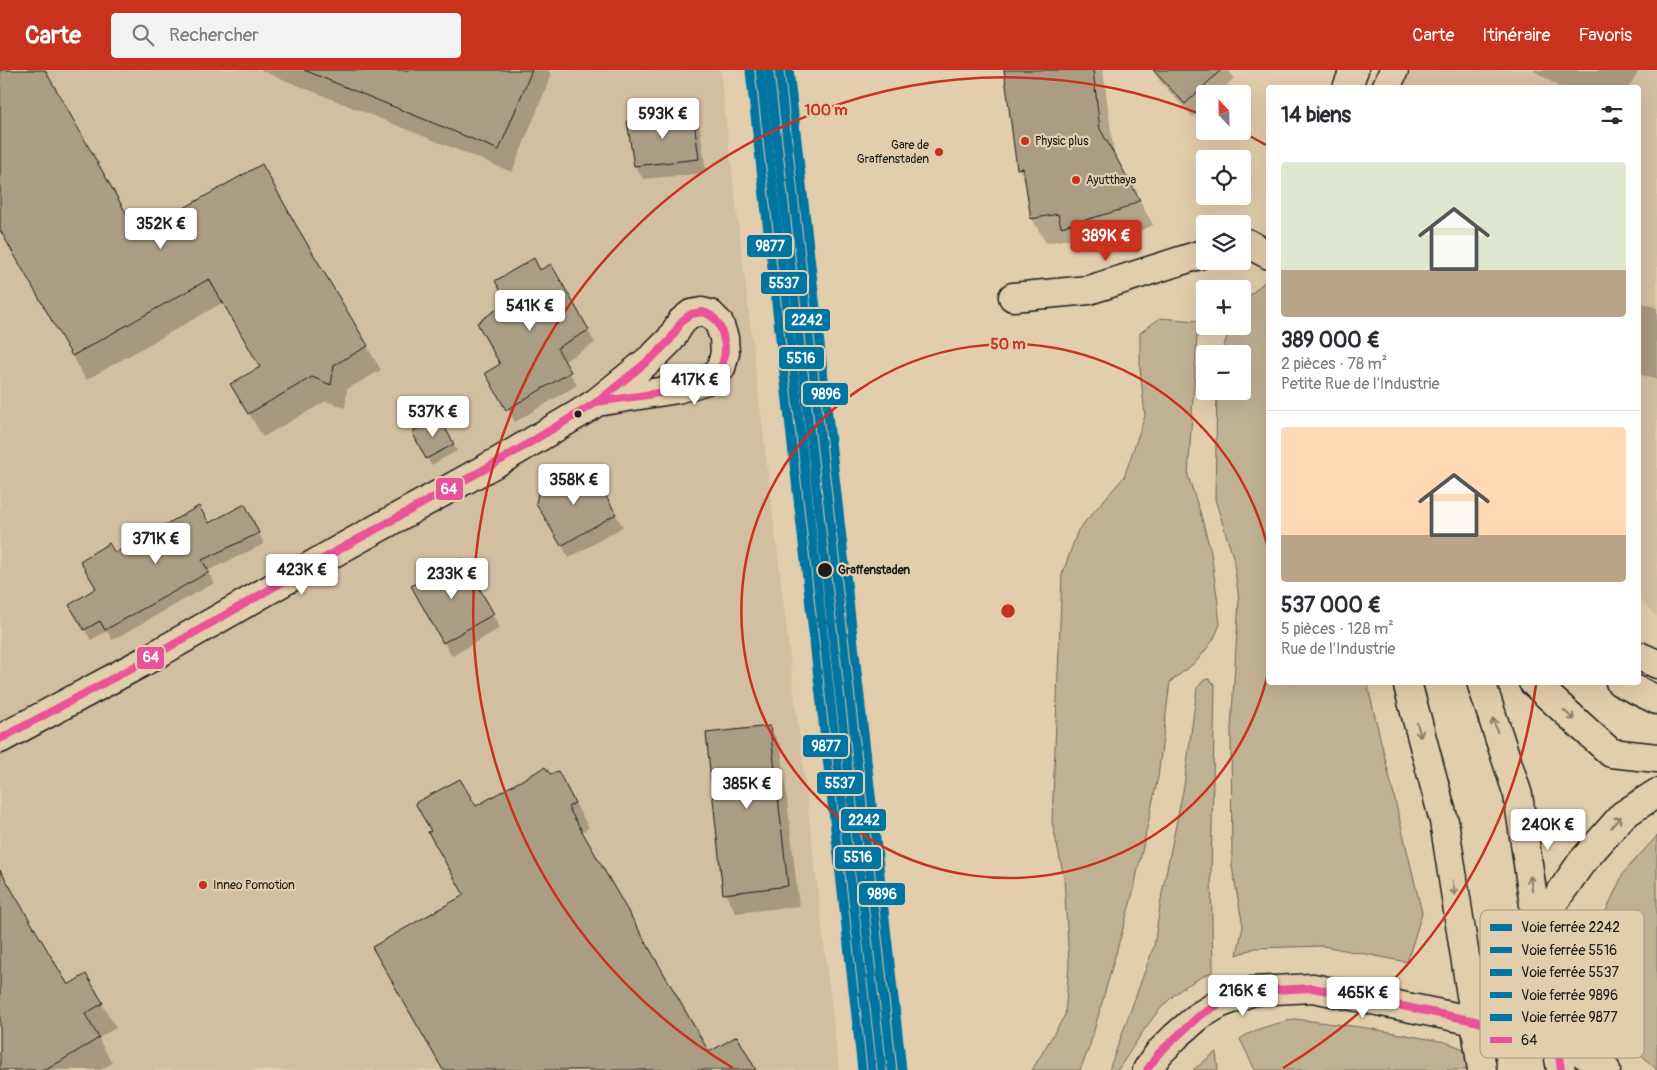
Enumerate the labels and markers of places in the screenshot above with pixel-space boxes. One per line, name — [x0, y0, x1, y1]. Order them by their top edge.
pin: 593K € — [622, 98, 704, 140]
place label: Physic plus — [1035, 134, 1089, 149]
marker: Physic plus — [1019, 135, 1031, 147]
place label: Gare de Graffenstaden — [857, 138, 929, 167]
marker: Gare de Graffenstaden — [933, 146, 945, 158]
place label: Ayutthaya — [1086, 173, 1136, 188]
marker: Ayutthaya — [1070, 174, 1082, 186]
pin: 352K € — [120, 208, 202, 250]
pin: 389K € — [1065, 220, 1147, 262]
pin: 541K € — [489, 290, 571, 332]
pin: 417K € — [654, 364, 736, 406]
pin: 537K € — [392, 396, 474, 438]
unlabelled marker — [573, 409, 583, 419]
pin: 358K € — [533, 464, 615, 506]
pin: 371K € — [115, 522, 197, 565]
pin: 423K € — [261, 554, 343, 596]
pin: 233K € — [411, 558, 493, 600]
marker: Graffenstaden — [816, 561, 834, 579]
place label: Graffenstaden — [838, 563, 910, 578]
centre of rings — [999, 602, 1017, 620]
pin: 385K € — [706, 768, 788, 810]
pin: 240K € — [1507, 808, 1589, 851]
place label: Inneo Pomotion — [213, 878, 295, 893]
marker: Inneo Pomotion — [197, 879, 209, 891]
pin: 216K € — [1202, 974, 1284, 1017]
pin: 465K € — [1322, 976, 1404, 1019]

